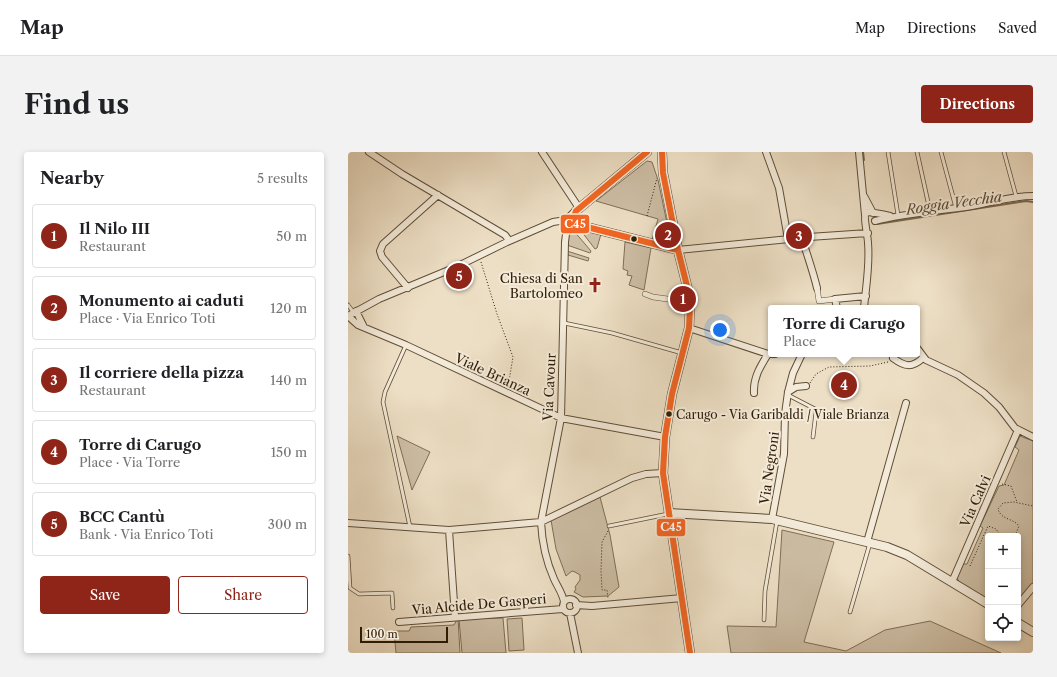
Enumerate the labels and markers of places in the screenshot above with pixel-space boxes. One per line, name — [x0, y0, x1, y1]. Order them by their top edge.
pin: 2 — [655, 220, 681, 250]
pin: 3 — [786, 221, 812, 251]
unlabelled marker — [629, 234, 639, 244]
pin: 5 — [446, 261, 472, 291]
place label: Chiesa di San Bartolomeo — [500, 270, 583, 301]
church icon: Chiesa di San Bartolomeo — [586, 276, 604, 294]
pin: 1 — [670, 284, 696, 314]
pin: 4 — [831, 370, 857, 400]
place label: Carugo - Via Garibaldi / Viale Brianza — [676, 407, 890, 422]
marker: Carugo - Via Garibaldi / Viale Brianza — [664, 409, 674, 419]

